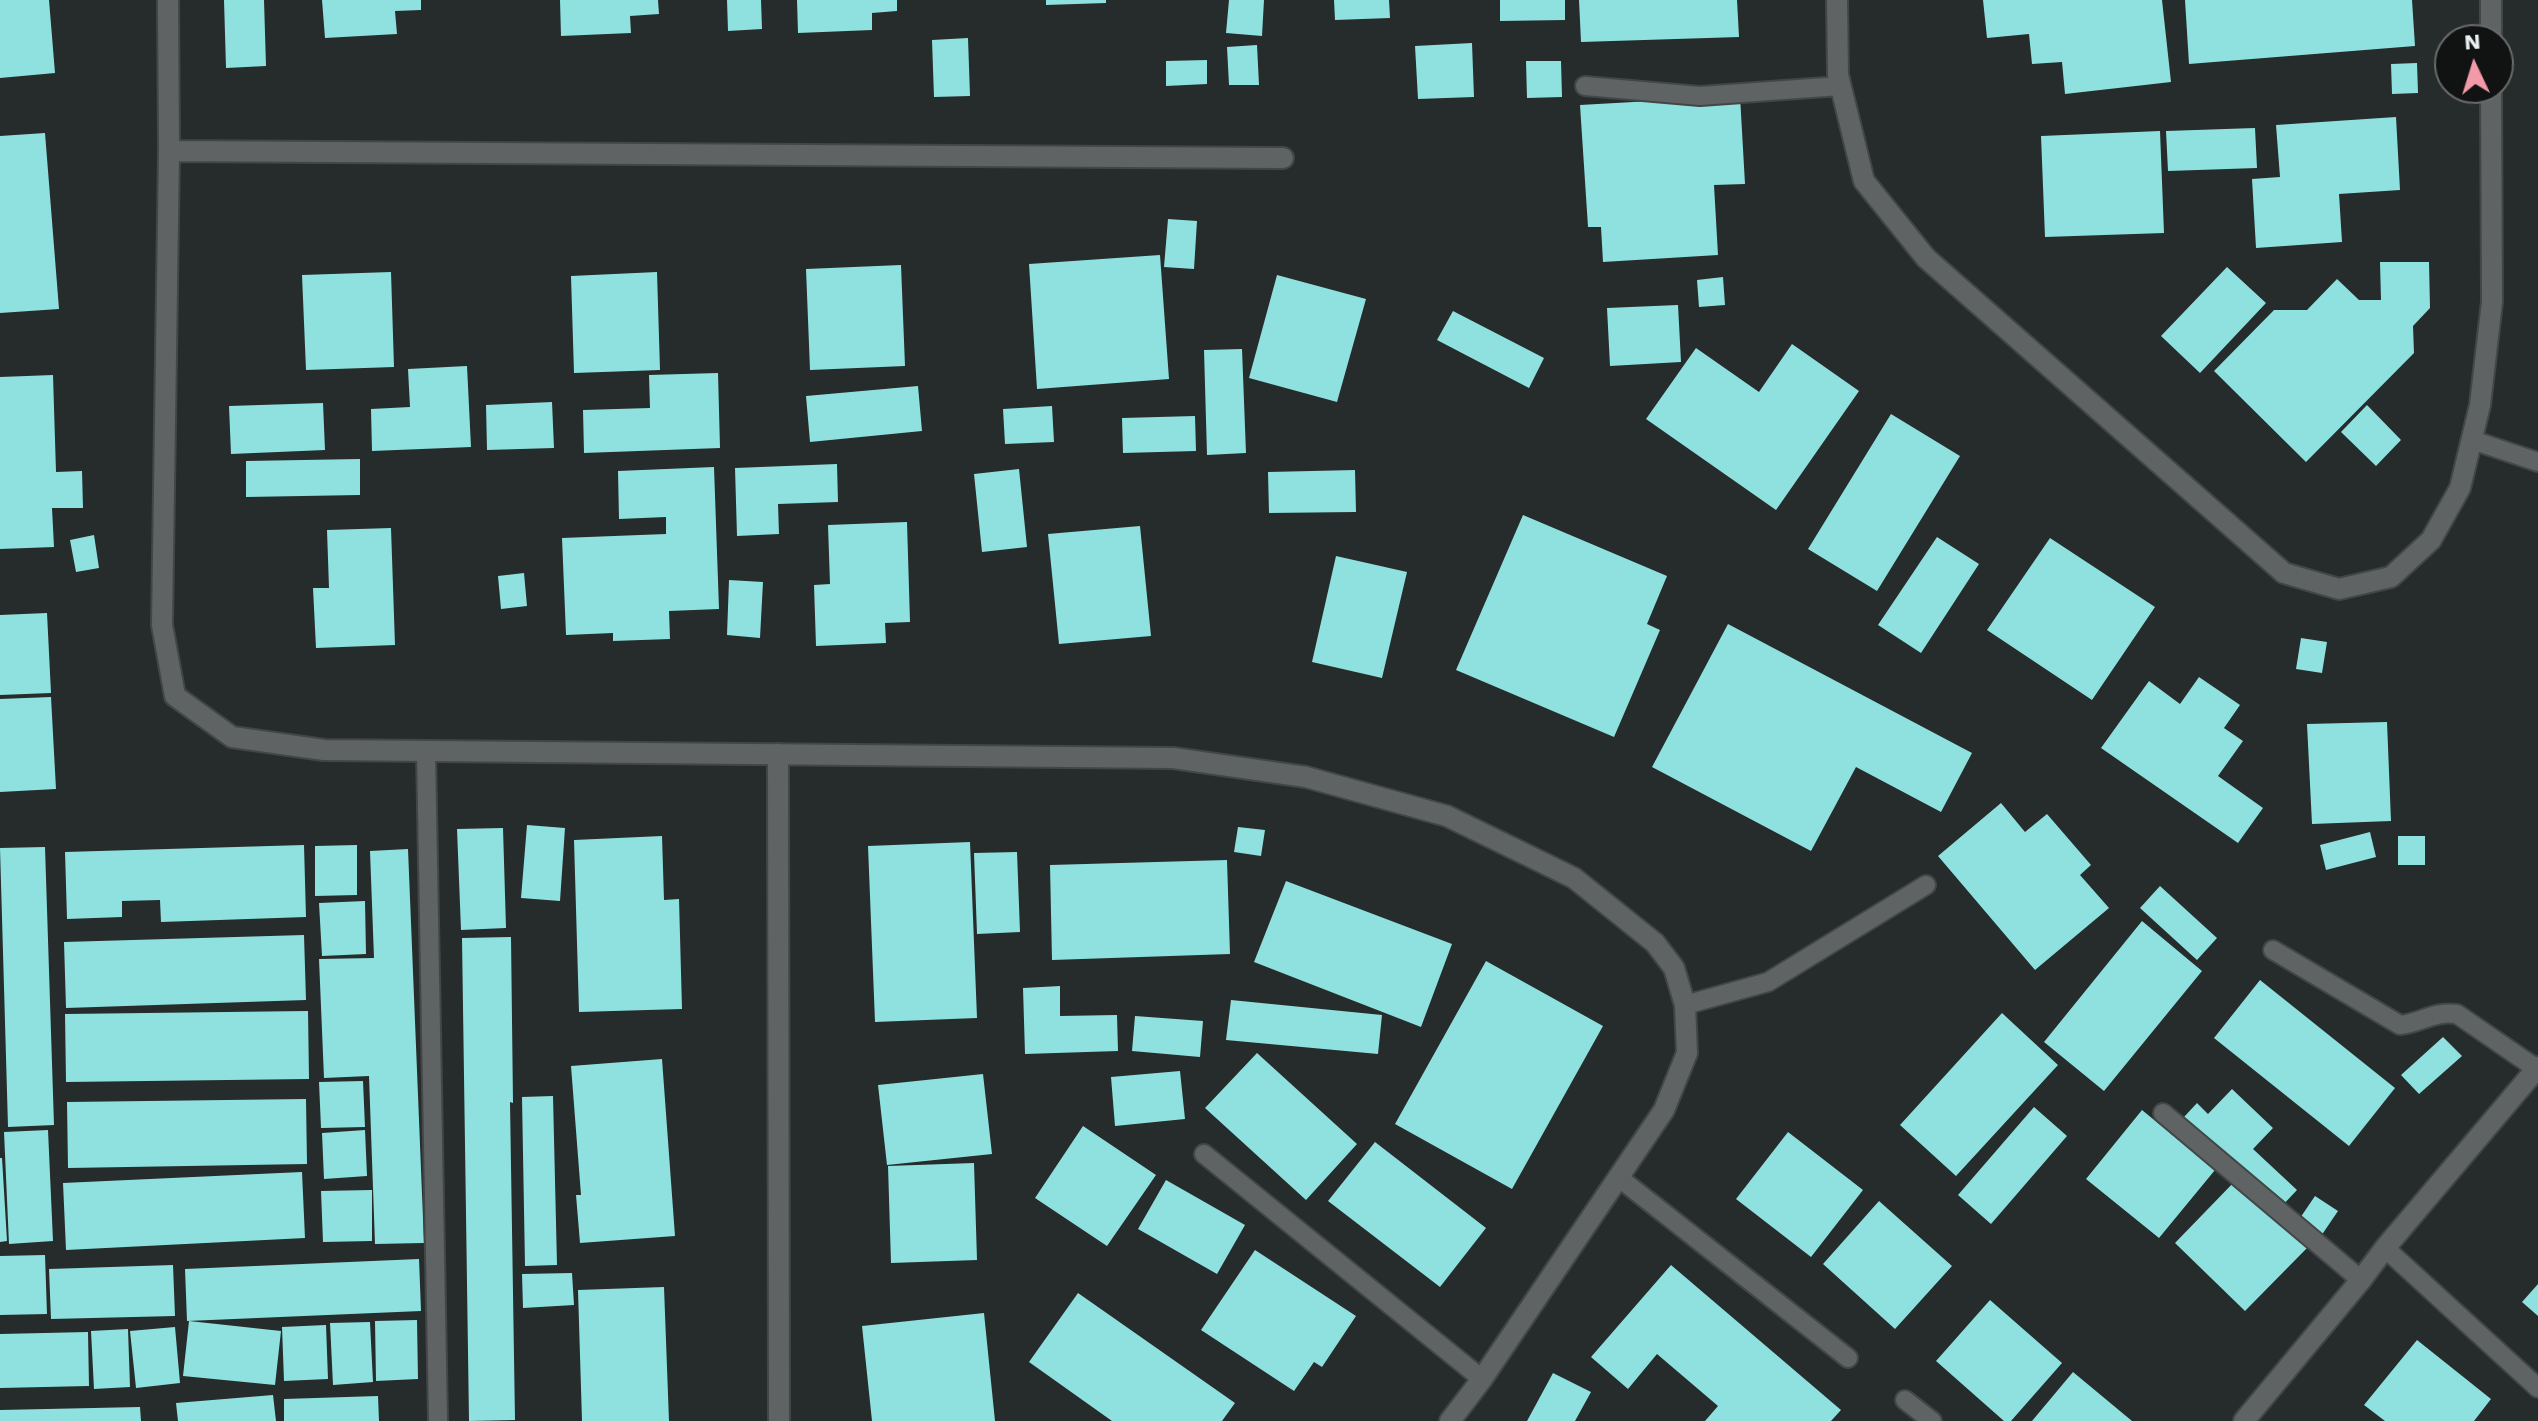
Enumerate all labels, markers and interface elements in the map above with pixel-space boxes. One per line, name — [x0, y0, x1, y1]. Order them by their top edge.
north arrow — [2434, 24, 2514, 104]
text: N — [2463, 29, 2481, 55]

